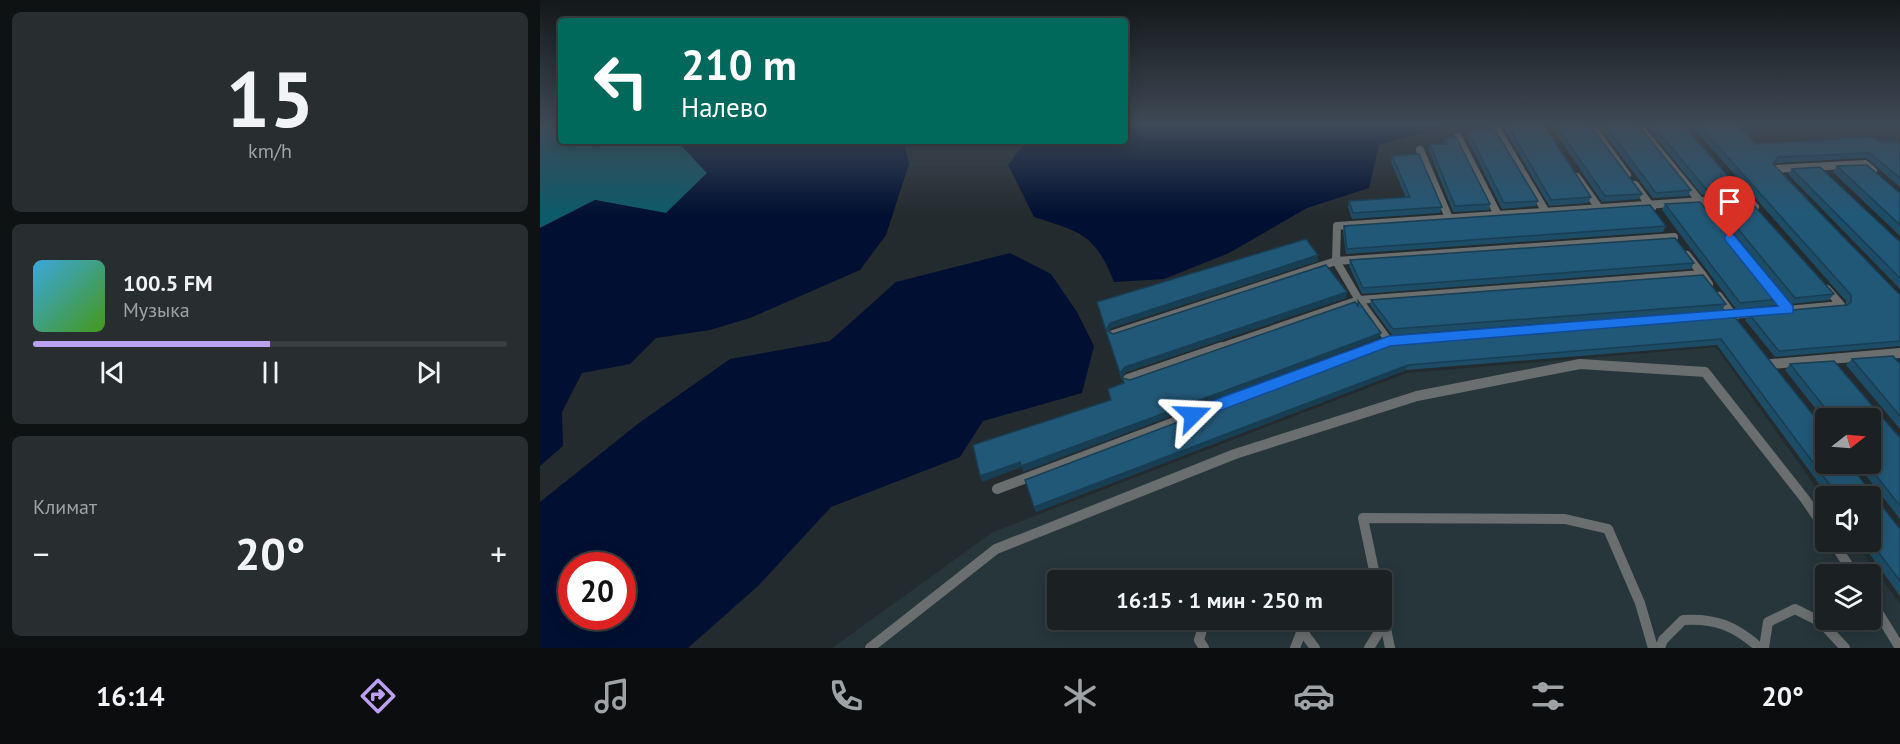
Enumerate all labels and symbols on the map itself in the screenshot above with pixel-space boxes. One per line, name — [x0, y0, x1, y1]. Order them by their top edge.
pin — [1704, 176, 1755, 238]
position arrow — [1161, 383, 1225, 447]
north arrow — [1815, 408, 1881, 474]
speed limit sign: 20 — [558, 552, 636, 630]

